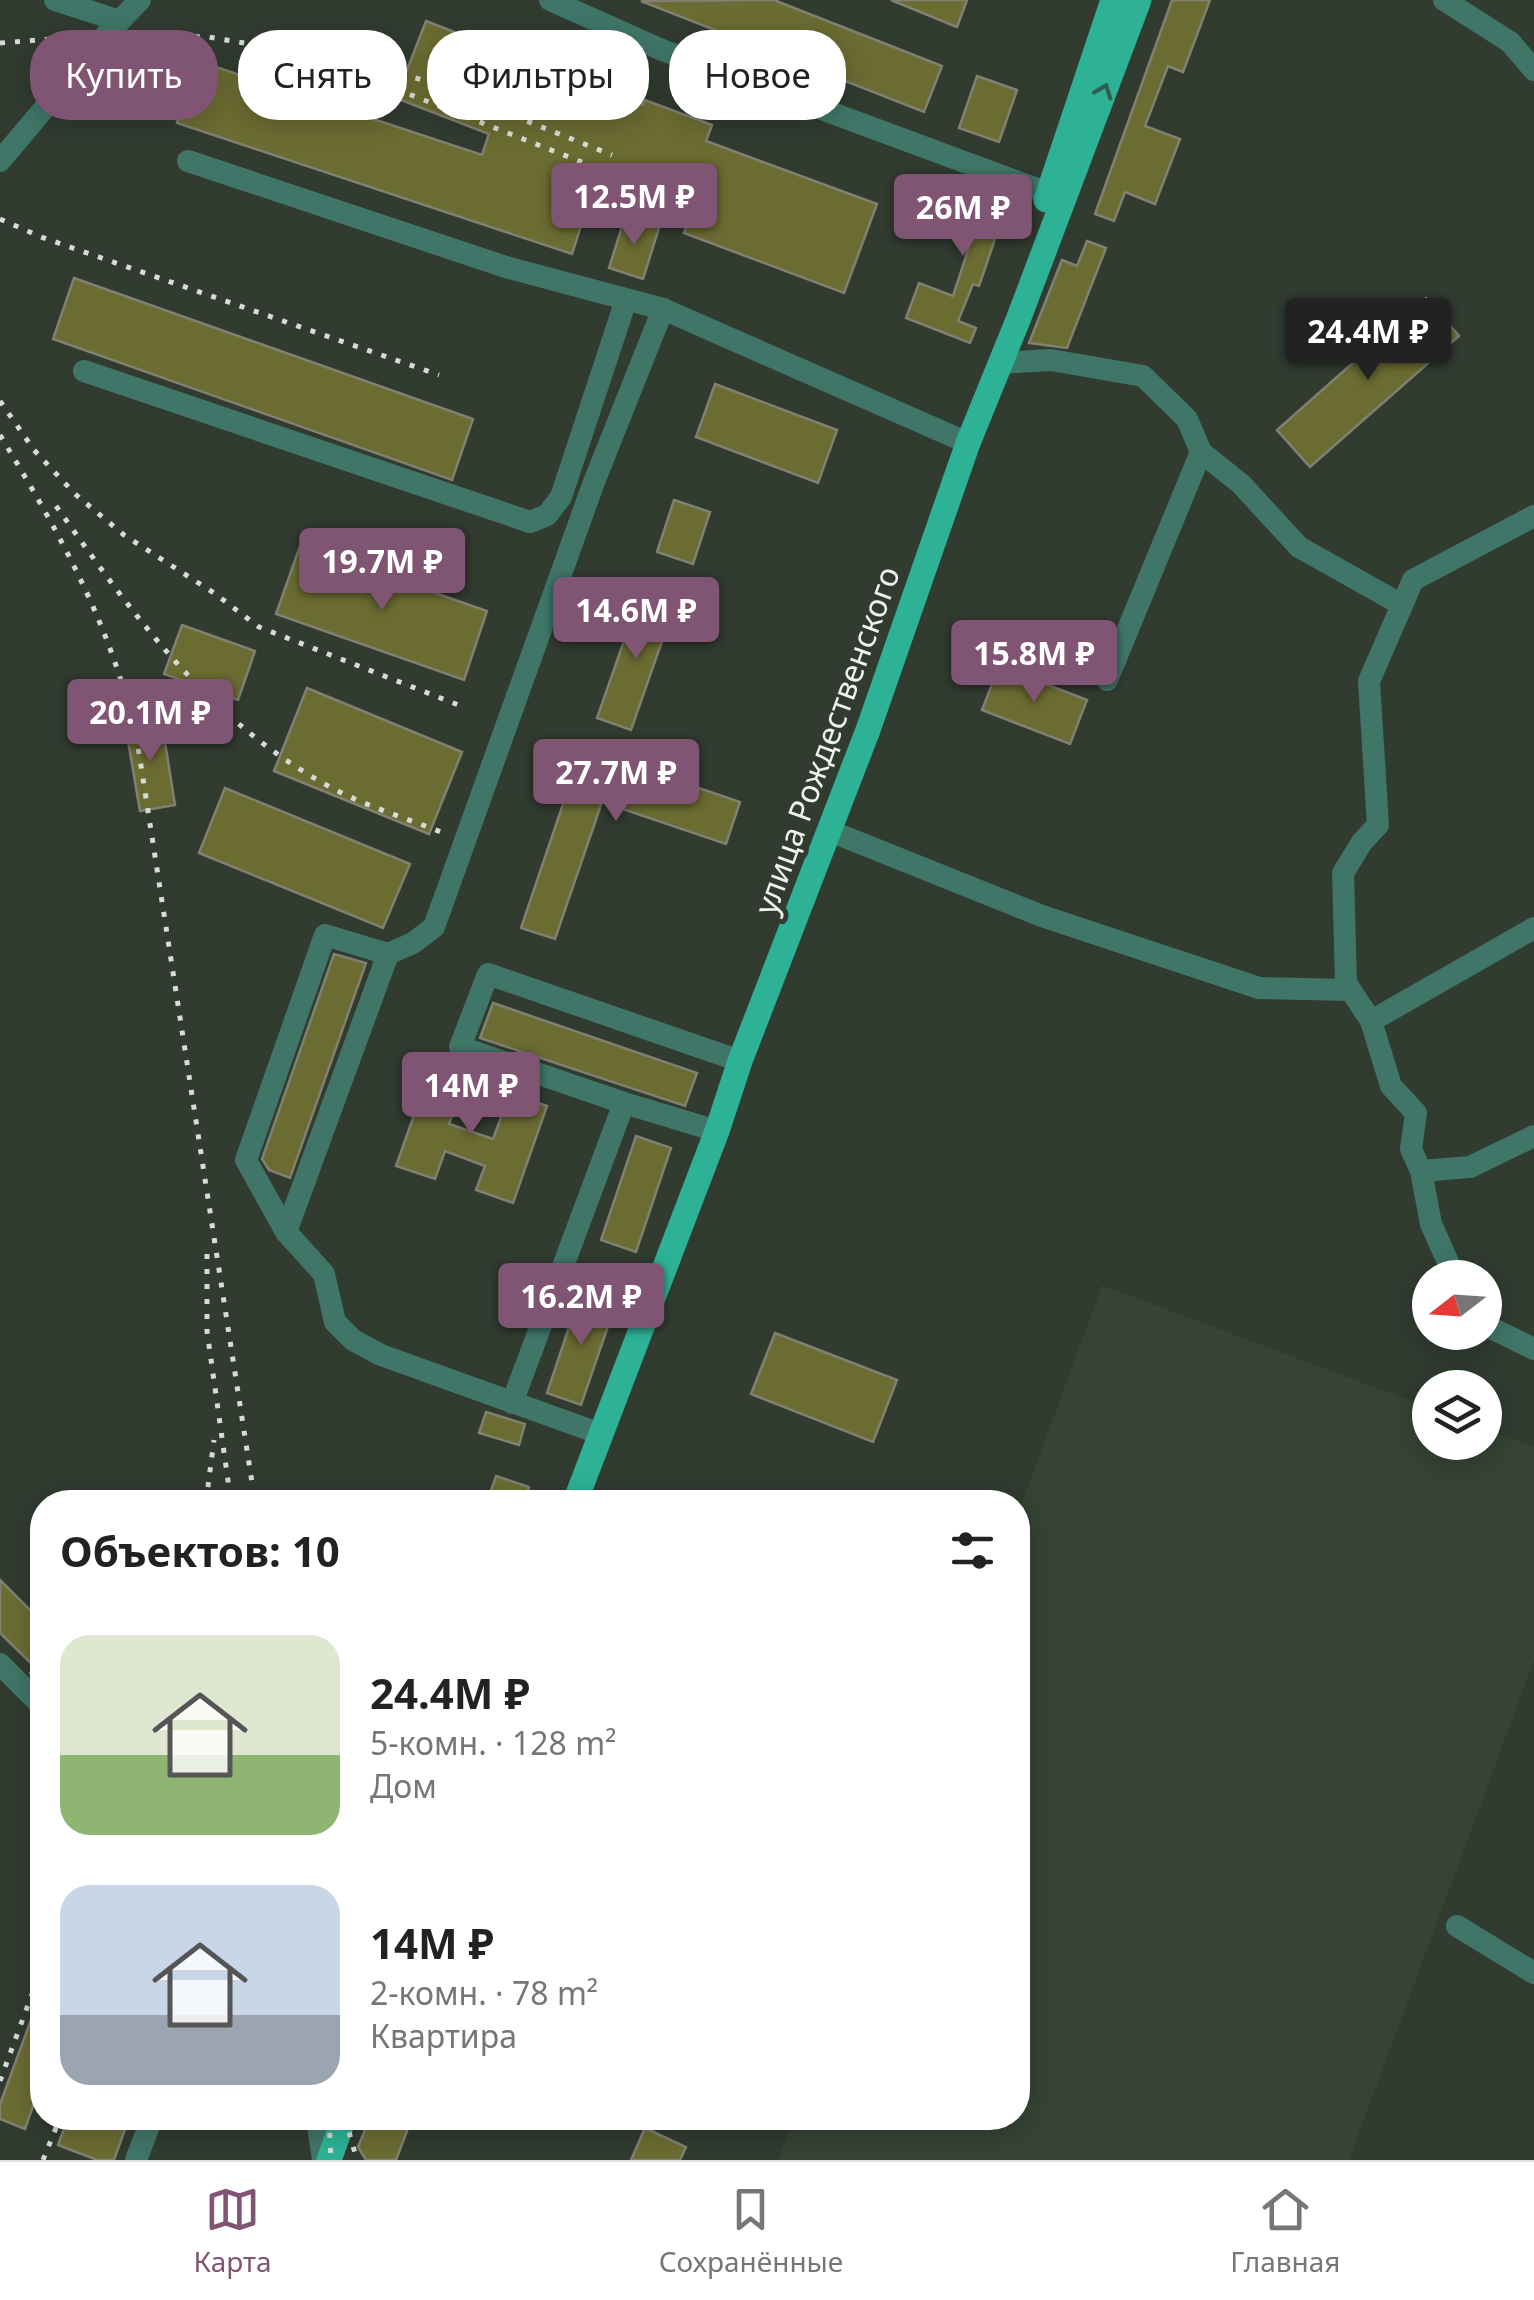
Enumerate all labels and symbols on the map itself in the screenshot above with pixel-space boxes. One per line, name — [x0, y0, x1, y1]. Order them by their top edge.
one-way arrow — [1093, 83, 1113, 101]
pin: 12.5M ₽ — [542, 163, 726, 248]
pin: 26M ₽ — [893, 174, 1033, 259]
pin: 24.4M ₽ — [1276, 298, 1460, 383]
pin: 19.7M ₽ — [290, 528, 474, 613]
street label: улица Рождественского — [743, 560, 909, 920]
pin: 14.6M ₽ — [544, 577, 728, 662]
pin: 15.8M ₽ — [942, 620, 1126, 705]
pin: 20.1M ₽ — [58, 679, 242, 764]
pin: 27.7M ₽ — [524, 739, 708, 824]
pin: 14M ₽ — [401, 1052, 541, 1137]
north arrow — [1412, 1260, 1502, 1350]
pin: 16.2M ₽ — [489, 1263, 673, 1348]

